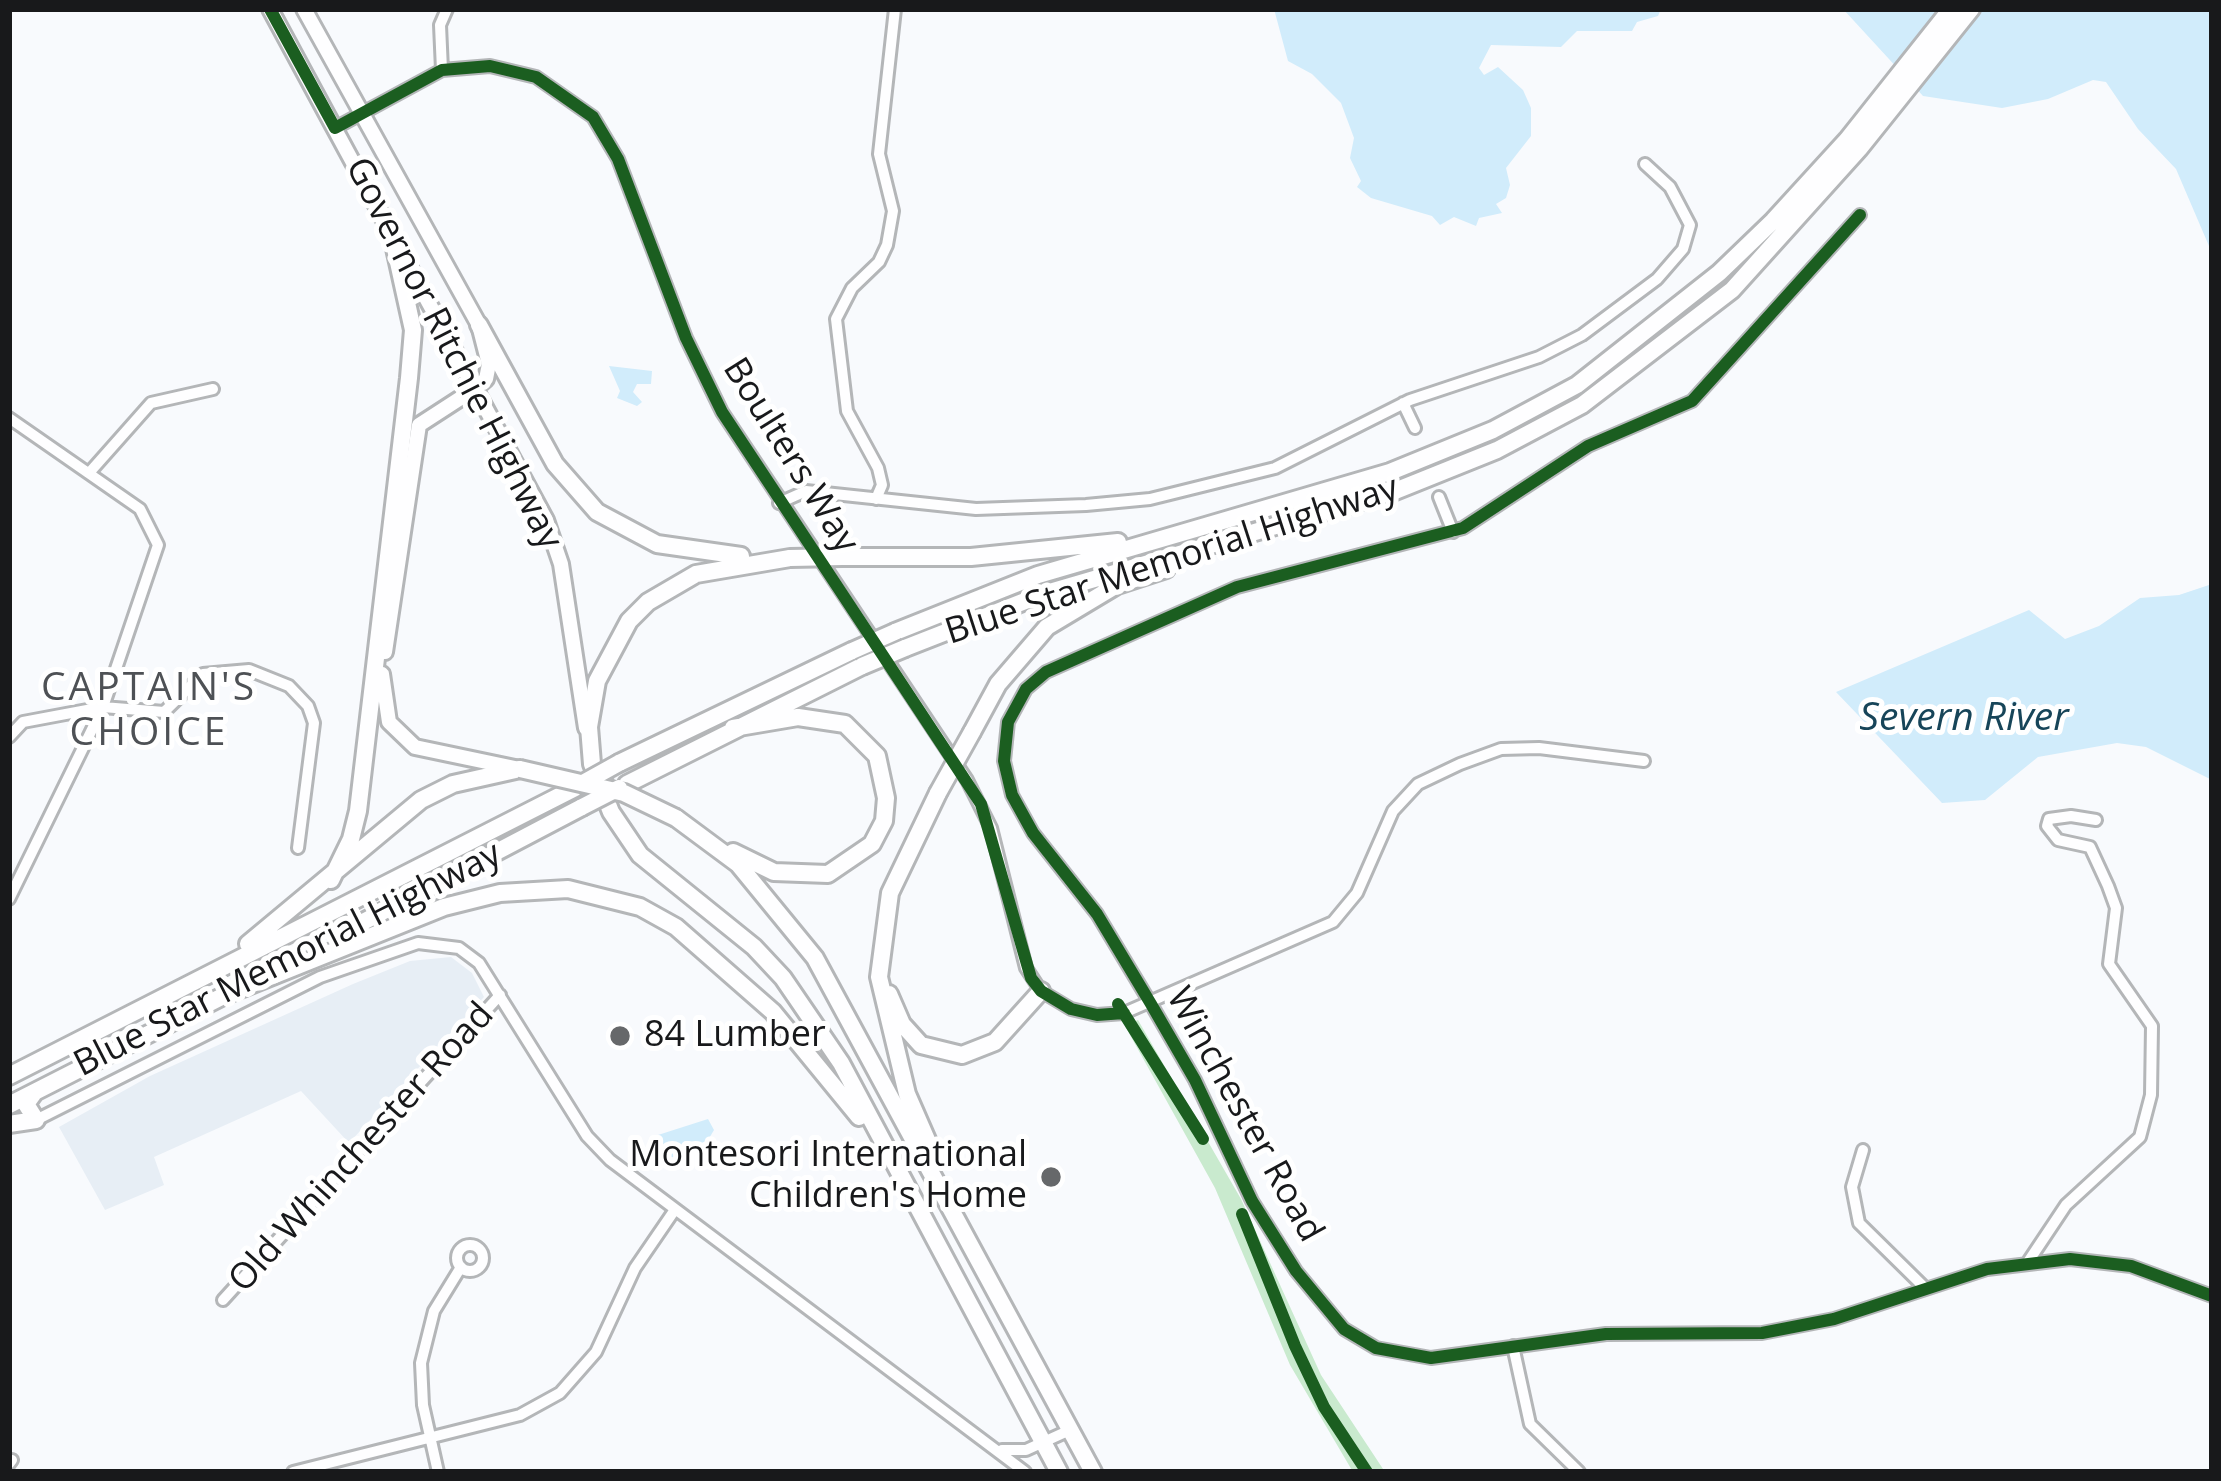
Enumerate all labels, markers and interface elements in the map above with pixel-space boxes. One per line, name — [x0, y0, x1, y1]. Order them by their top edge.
street label: Governor Ritchie Highway — [335, 151, 571, 557]
street label: Boulters Way — [713, 351, 867, 561]
street label: Blue Star Memorial Highway — [940, 467, 1404, 655]
district label: CAPTAIN'S CHOICE — [41, 666, 257, 757]
water label: Severn River — [1859, 696, 2069, 742]
street label: Blue Star Memorial Highway — [67, 833, 509, 1087]
street label: Winchester Road — [1156, 980, 1332, 1250]
street label: Old Whinchester Road — [221, 994, 503, 1302]
place label: 84 Lumber — [644, 1014, 826, 1058]
marker: 84 Lumber — [607, 1023, 633, 1049]
place label: Montesori International Children's Home — [629, 1134, 1027, 1219]
marker: Montesori International Children's Home — [1038, 1164, 1064, 1190]

